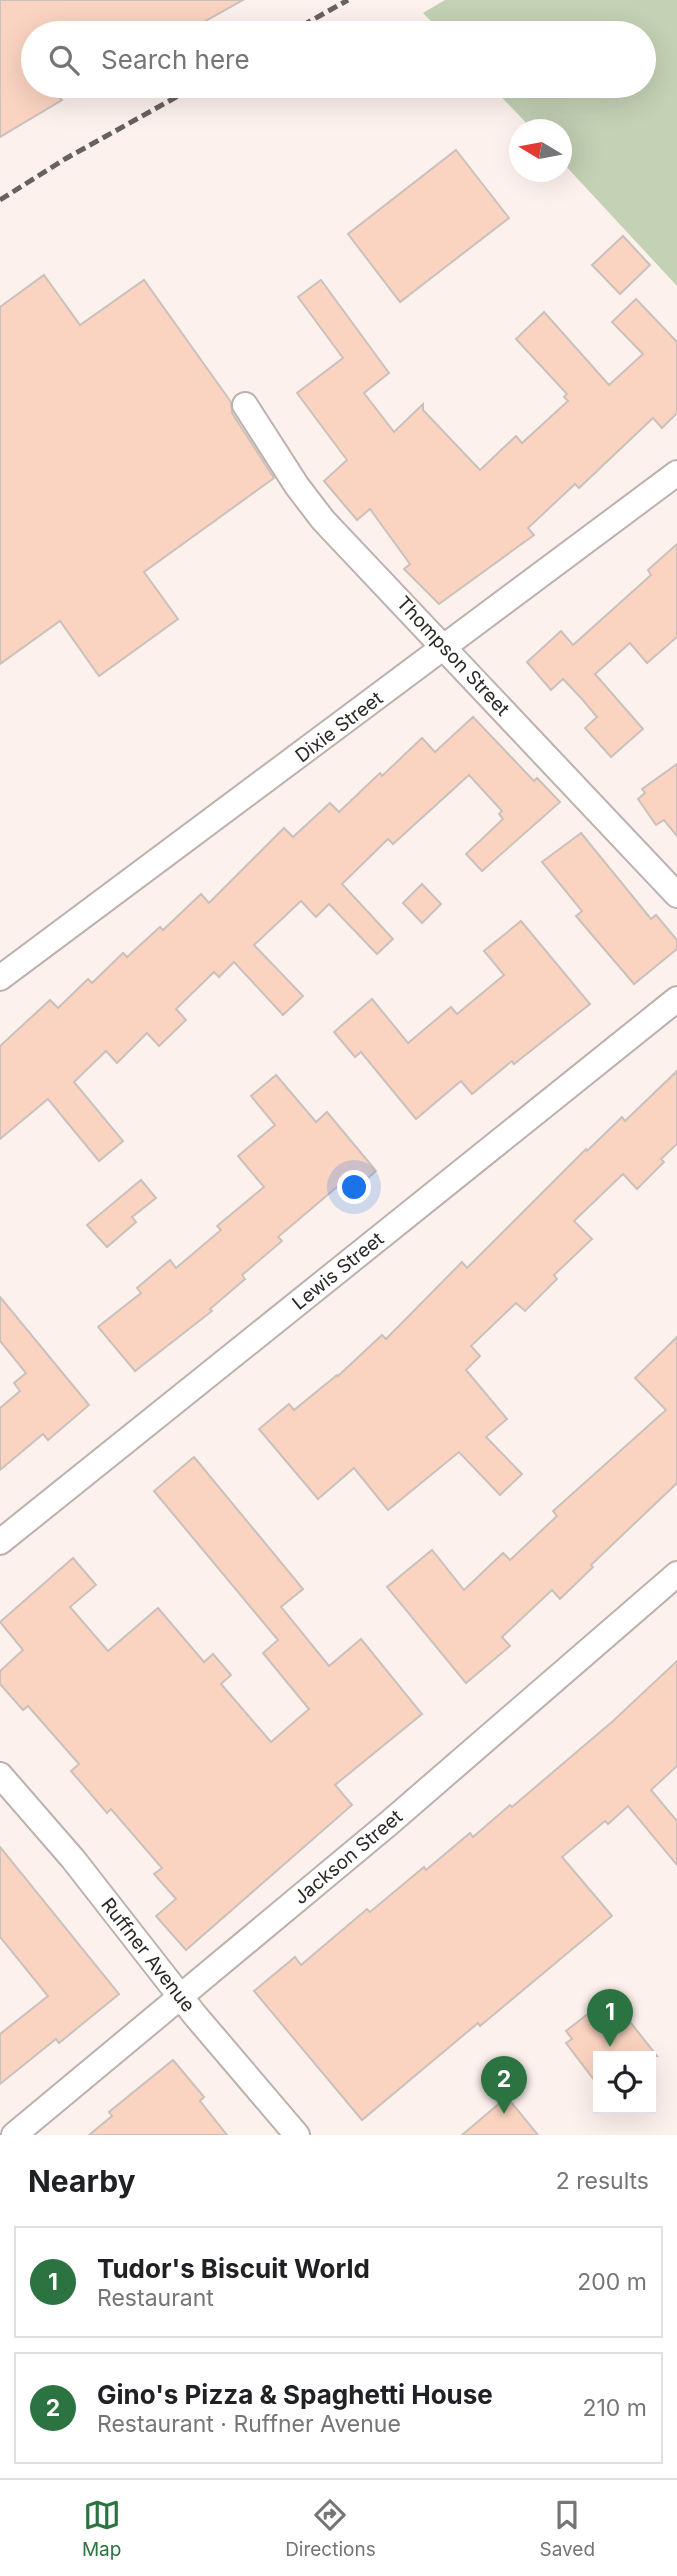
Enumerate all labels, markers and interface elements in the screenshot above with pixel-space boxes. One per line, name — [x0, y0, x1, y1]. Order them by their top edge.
search box — [21, 21, 656, 98]
icon: search — [45, 41, 83, 79]
text: Search here — [101, 44, 250, 75]
north arrow — [509, 119, 572, 182]
street label: Thompson Street — [392, 592, 514, 720]
street label: Dixie Street — [291, 687, 387, 767]
your location — [337, 1170, 371, 1204]
street label: Lewis Street — [288, 1227, 388, 1315]
street label: Jackson Street — [289, 1805, 407, 1909]
street label: Ruffner Avenue — [96, 1893, 200, 2017]
pin: 1 — [587, 1989, 633, 2047]
map controls — [593, 2051, 656, 2114]
button: locate — [593, 2051, 656, 2114]
pin: 2 — [481, 2056, 527, 2114]
text: Nearby — [28, 2163, 136, 2199]
text: 2 results — [556, 2167, 649, 2195]
text: Tudor's Biscuit World — [97, 2253, 370, 2284]
text: 1 — [48, 2268, 58, 2296]
text: 200 m — [577, 2268, 647, 2296]
text: Restaurant — [97, 2284, 214, 2312]
text: Gino's Pizza & Spaghetti House — [97, 2379, 493, 2410]
text: 2 — [46, 2394, 60, 2422]
text: 210 m — [582, 2394, 647, 2422]
text: Restaurant · Ruffner Avenue — [97, 2410, 401, 2438]
tab: Map — [82, 2496, 121, 2561]
tab: Directions — [285, 2496, 376, 2561]
tab: Saved — [539, 2496, 595, 2561]

